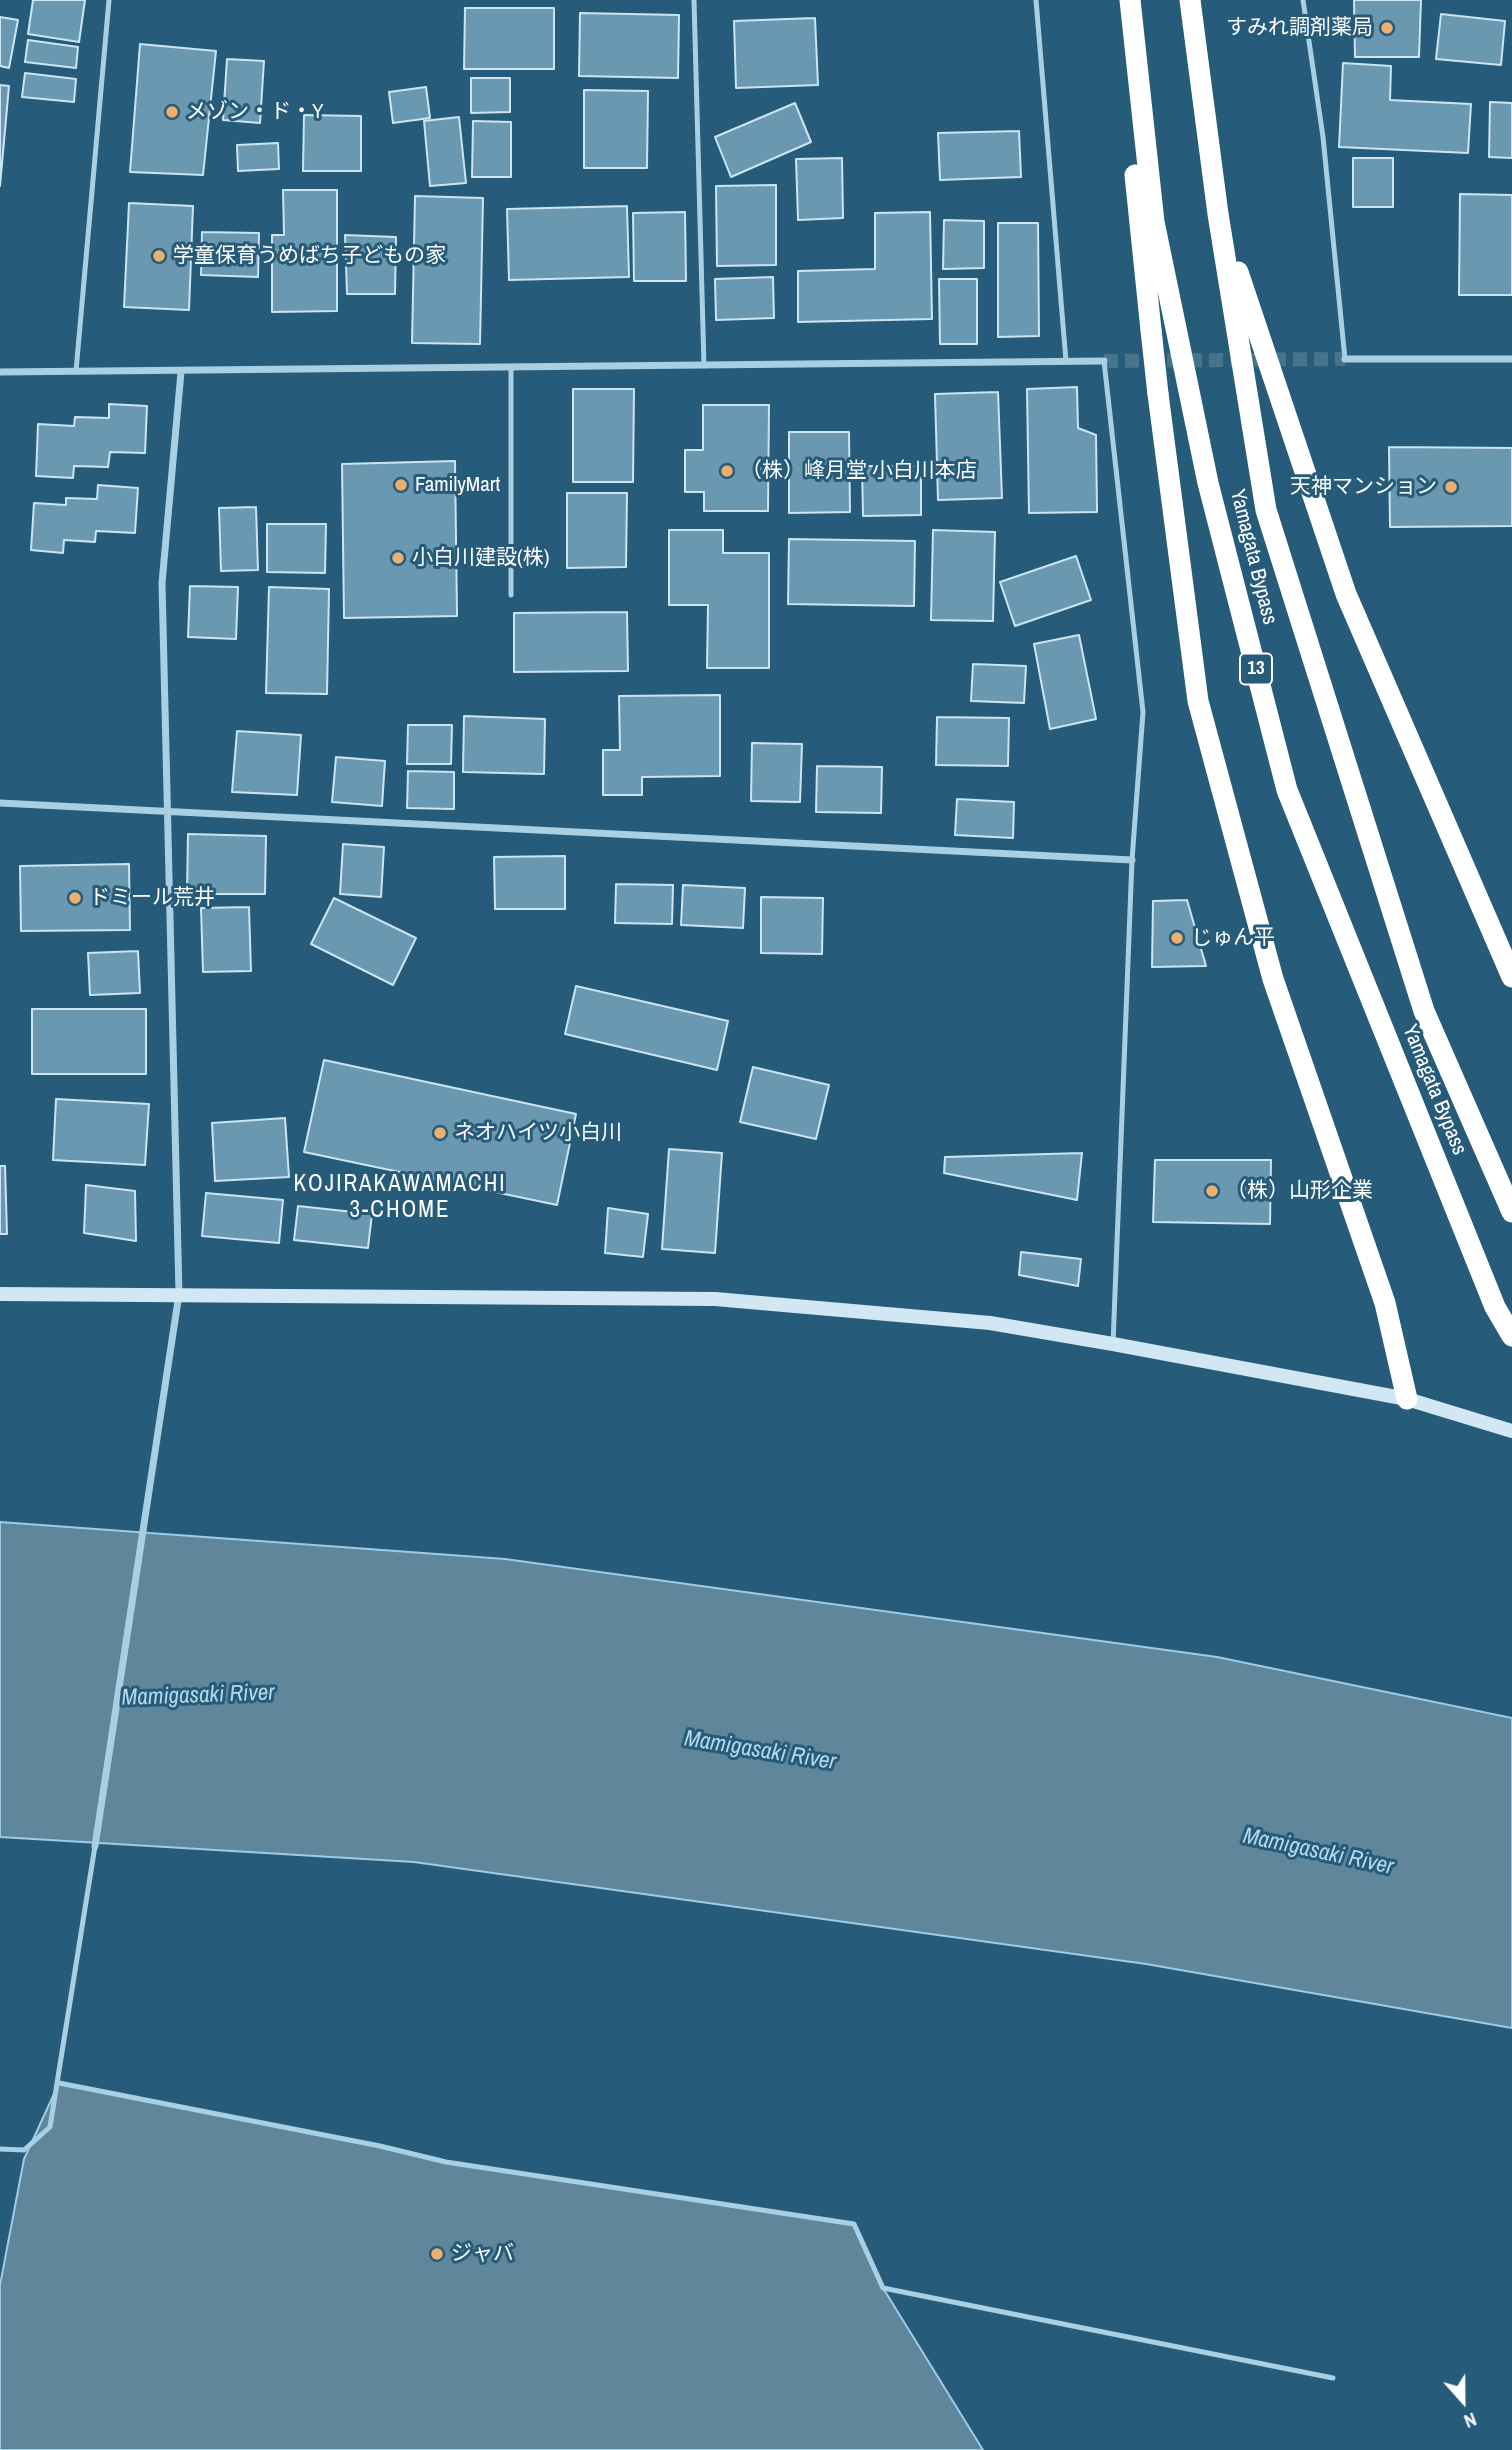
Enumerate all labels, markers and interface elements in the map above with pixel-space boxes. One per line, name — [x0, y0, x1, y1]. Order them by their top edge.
place label: すみれ調剤薬局 — [1226, 15, 1373, 41]
marker: すみれ調剤薬局 — [1379, 20, 1395, 36]
place label: メゾン・ド・Y — [186, 99, 323, 125]
marker: メゾン・ド・Y — [164, 104, 180, 120]
place label: 学童保育うめばち子どもの家 — [173, 243, 446, 269]
marker: 学童保育うめばち子どもの家 — [151, 248, 167, 264]
place label: （株）峰月堂 小白川本店 — [741, 458, 977, 484]
marker: （株）峰月堂 小白川本店 — [719, 463, 735, 479]
place label: FamilyMart — [415, 472, 500, 498]
place label: 天神マンション — [1290, 474, 1437, 500]
marker: FamilyMart — [393, 477, 409, 493]
marker: 天神マンション — [1443, 479, 1459, 495]
street label: Yamagata Bypass — [1224, 487, 1282, 627]
place label: 小白川建設(株) — [412, 545, 549, 571]
marker: 小白川建設(株) — [390, 550, 406, 566]
road number: 13 — [1240, 654, 1272, 684]
place label: ドミール荒井 — [89, 885, 215, 911]
marker: ドミール荒井 — [67, 890, 83, 906]
place label: じゅん平 — [1191, 925, 1275, 951]
marker: じゅん平 — [1169, 930, 1185, 946]
street label: Yamagata Bypass — [1396, 1021, 1472, 1159]
place label: ネオハイツ小白川 — [454, 1120, 622, 1146]
marker: ネオハイツ小白川 — [432, 1125, 448, 1141]
district label: KOJIRAKAWAMACHI 3-CHOME — [295, 1171, 505, 1225]
place label: （株）山形企業 — [1226, 1178, 1373, 1204]
marker: （株）山形企業 — [1204, 1183, 1220, 1199]
water label: Mamigasaki River — [121, 1680, 275, 1712]
water label: Mamigasaki River — [682, 1725, 838, 1777]
water label: Mamigasaki River — [1240, 1823, 1396, 1881]
place label: ジャバ — [451, 2241, 514, 2267]
marker: ジャバ — [429, 2246, 445, 2262]
north arrow — [1428, 2366, 1498, 2436]
text: N — [1461, 2406, 1480, 2435]

